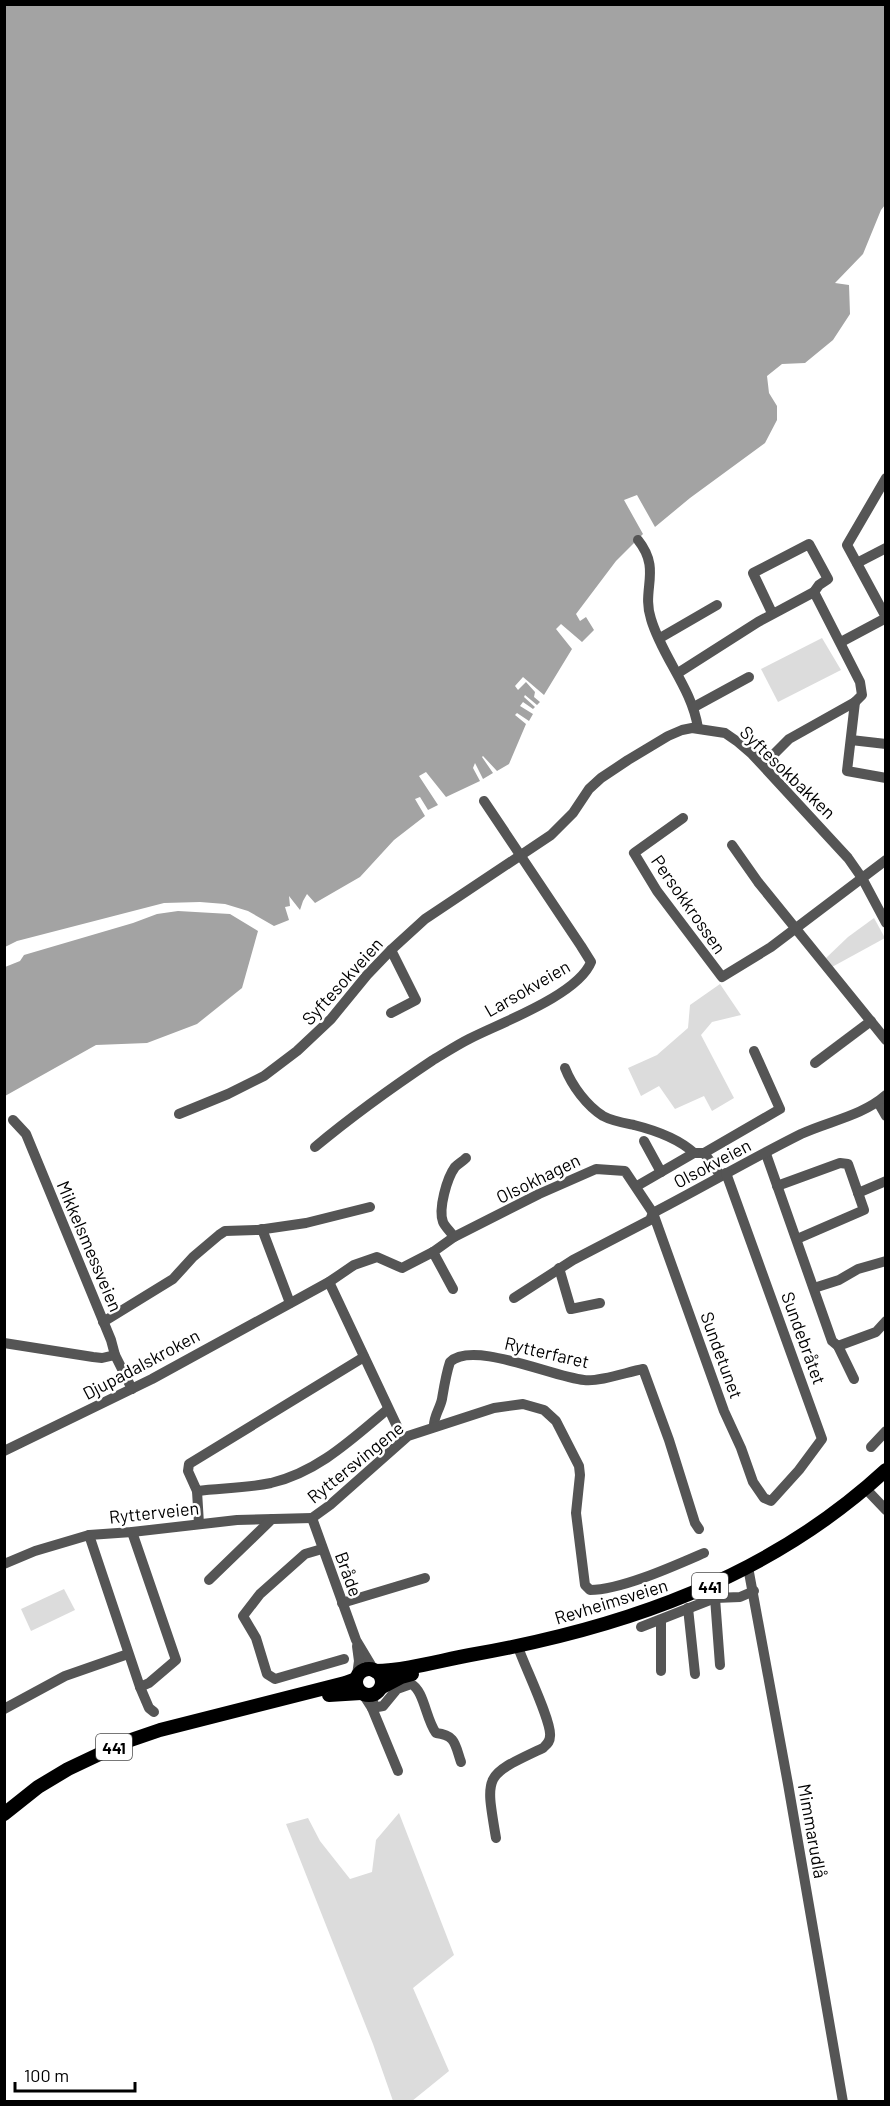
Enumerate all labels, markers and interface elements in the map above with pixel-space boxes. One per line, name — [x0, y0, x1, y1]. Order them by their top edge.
street label: Syftesokbakken — [736, 721, 840, 823]
street label: Persokkrossen — [647, 850, 731, 958]
street label: Syftesokveien — [297, 933, 387, 1029]
street label: Larsokveien — [480, 955, 574, 1021]
street label: Olsokveien — [670, 1133, 754, 1193]
street label: Olsokhagen — [492, 1148, 584, 1208]
street label: Mikkelsmessveien — [53, 1177, 127, 1315]
street label: Sundebråtet — [777, 1289, 831, 1387]
street label: Sundetunet — [696, 1309, 748, 1401]
street label: Djupadalskroken — [79, 1324, 203, 1404]
street label: Rytterfaret — [502, 1332, 592, 1372]
street label: Ryttersvingene — [302, 1416, 408, 1508]
street label: Rytterveien — [108, 1496, 200, 1528]
street label: Bråde — [331, 1548, 367, 1600]
street label: Revheimsveien — [552, 1573, 670, 1629]
road number: 441 — [692, 1573, 728, 1599]
road number: 441 — [96, 1734, 132, 1760]
street label: Mimmarudlå — [794, 1782, 832, 1880]
scale bar — [15, 2055, 135, 2093]
text: 100 m — [24, 2064, 69, 2086]

